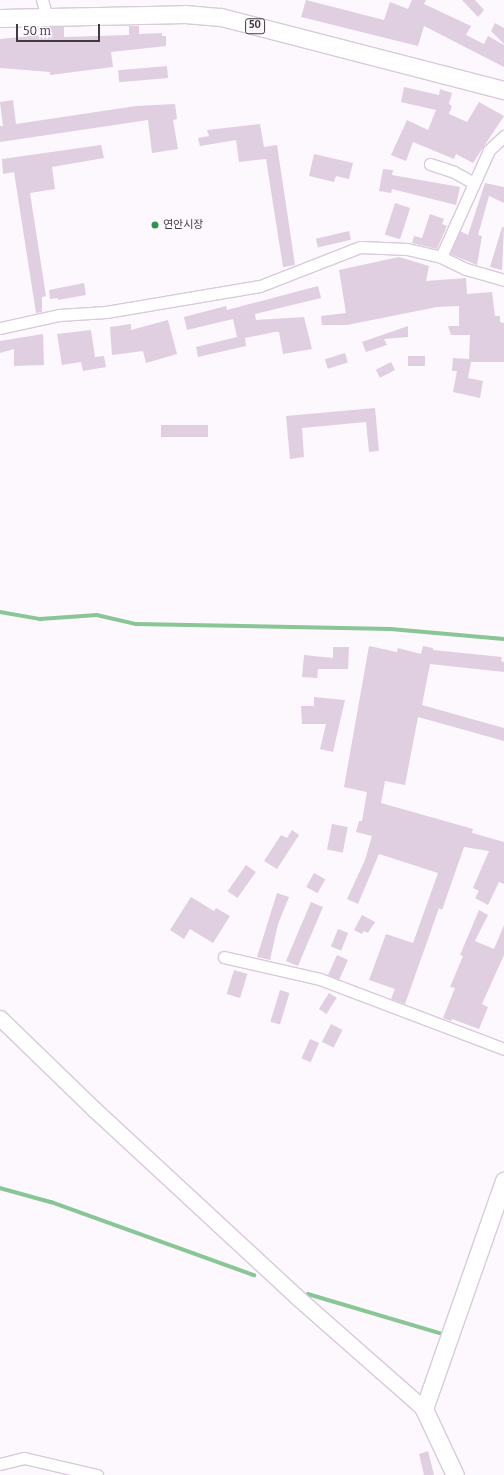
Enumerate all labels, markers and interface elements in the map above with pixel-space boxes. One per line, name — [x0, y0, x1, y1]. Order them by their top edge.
scale bar — [18, 16, 102, 42]
road number: 50 — [245, 18, 265, 34]
text: 50 m — [23, 24, 51, 38]
place label: 연안시장 — [163, 218, 203, 232]
marker: 연안시장 — [150, 220, 160, 230]

